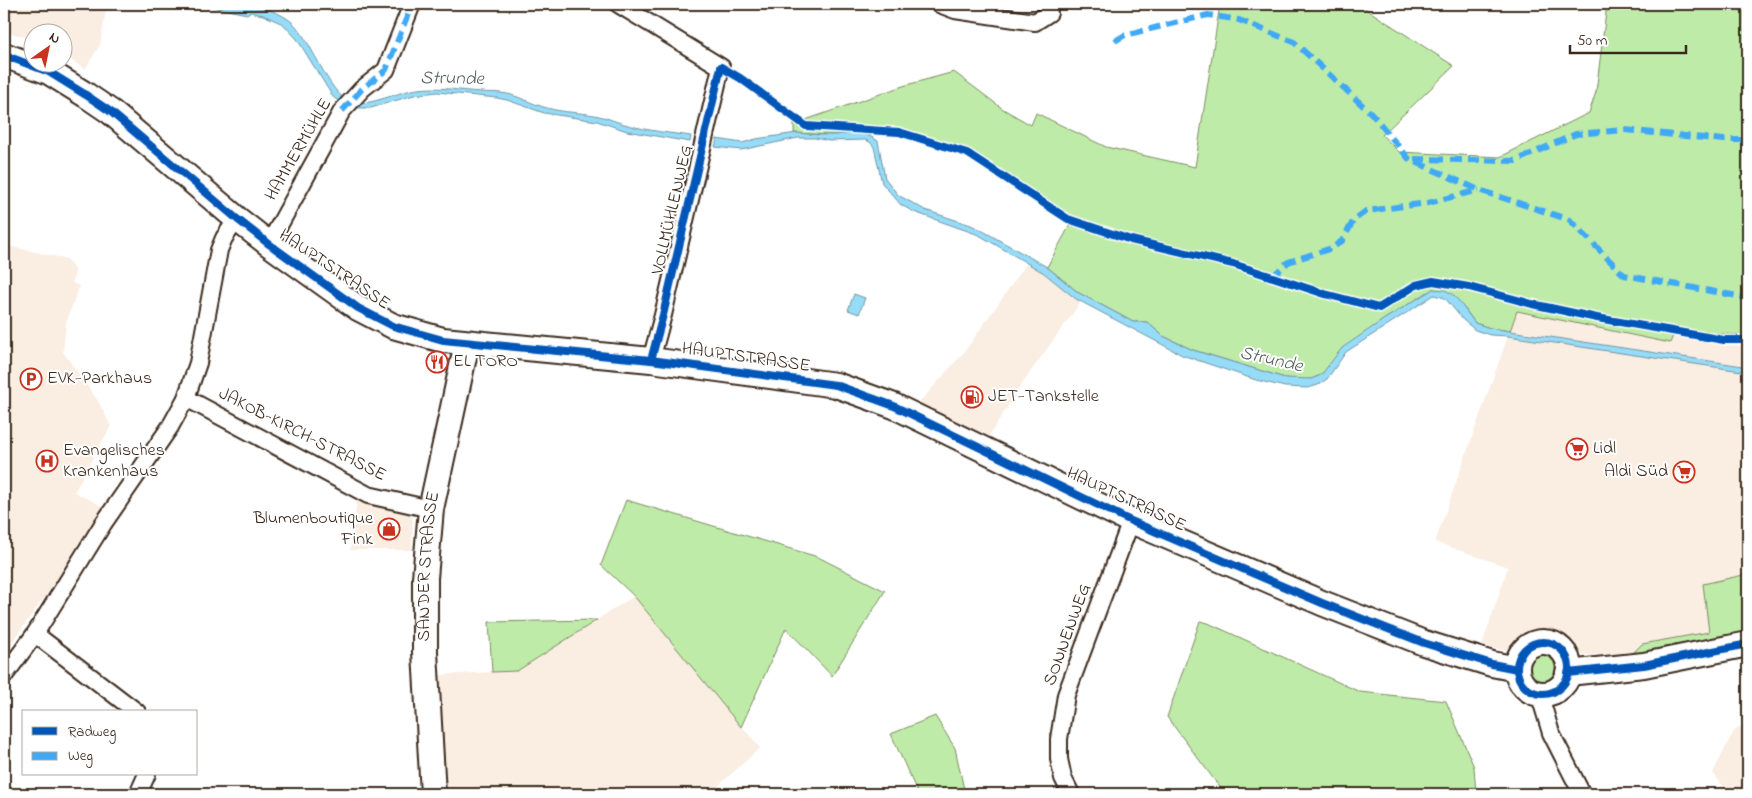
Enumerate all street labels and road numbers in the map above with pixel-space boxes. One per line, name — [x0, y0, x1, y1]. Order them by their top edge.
street label: HAMMERMÜHLE — [259, 94, 339, 206]
street label: VOLLMÜHLENWEG — [645, 143, 701, 278]
street label: HAUPTSTRASSE — [273, 223, 395, 317]
street label: HAUPTSTRASSE — [680, 336, 812, 380]
street label: JAKOB-KIRCH-STRASSE — [214, 381, 390, 489]
street label: HAUPTSTRASSE — [1062, 461, 1190, 539]
street label: SANDER STRASSE — [412, 489, 447, 641]
street label: SONNENWEG — [1038, 580, 1098, 690]

